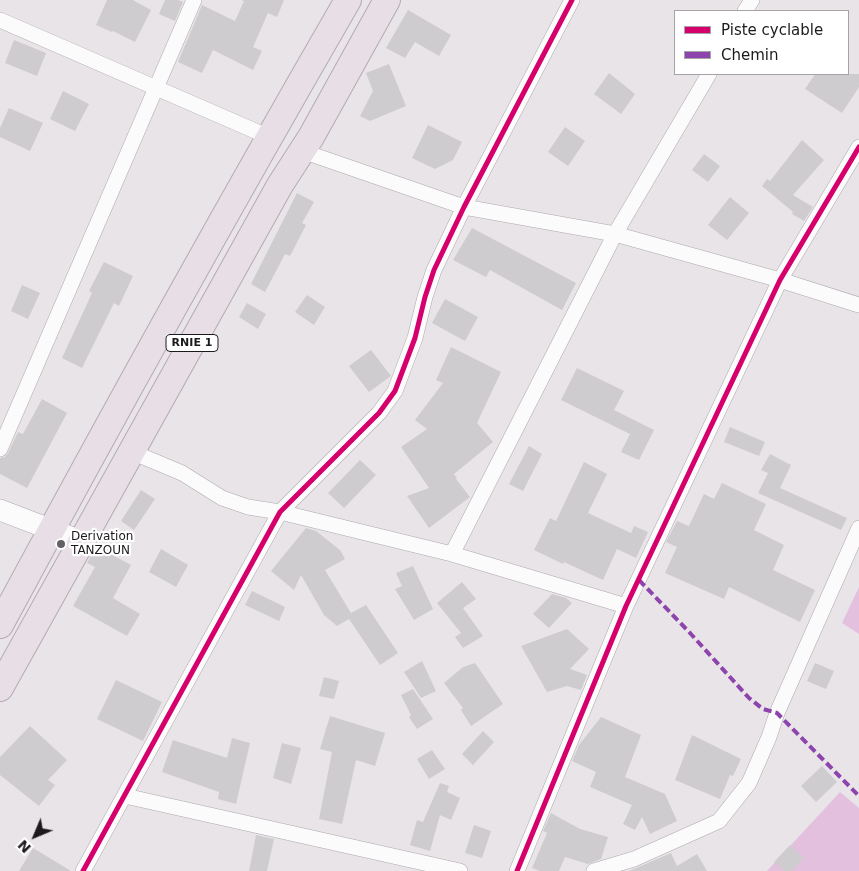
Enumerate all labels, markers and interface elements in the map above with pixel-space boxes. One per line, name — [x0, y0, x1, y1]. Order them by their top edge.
legend — [674, 10, 849, 75]
text: Piste cyclable — [721, 21, 823, 39]
text: Chemin — [721, 46, 779, 64]
road number: RNIE 1 — [166, 334, 218, 352]
place label: Derivation TANZOUN — [71, 530, 133, 558]
marker: Derivation TANZOUN — [55, 538, 67, 550]
north arrow — [10, 811, 60, 861]
text: N — [15, 837, 34, 856]

